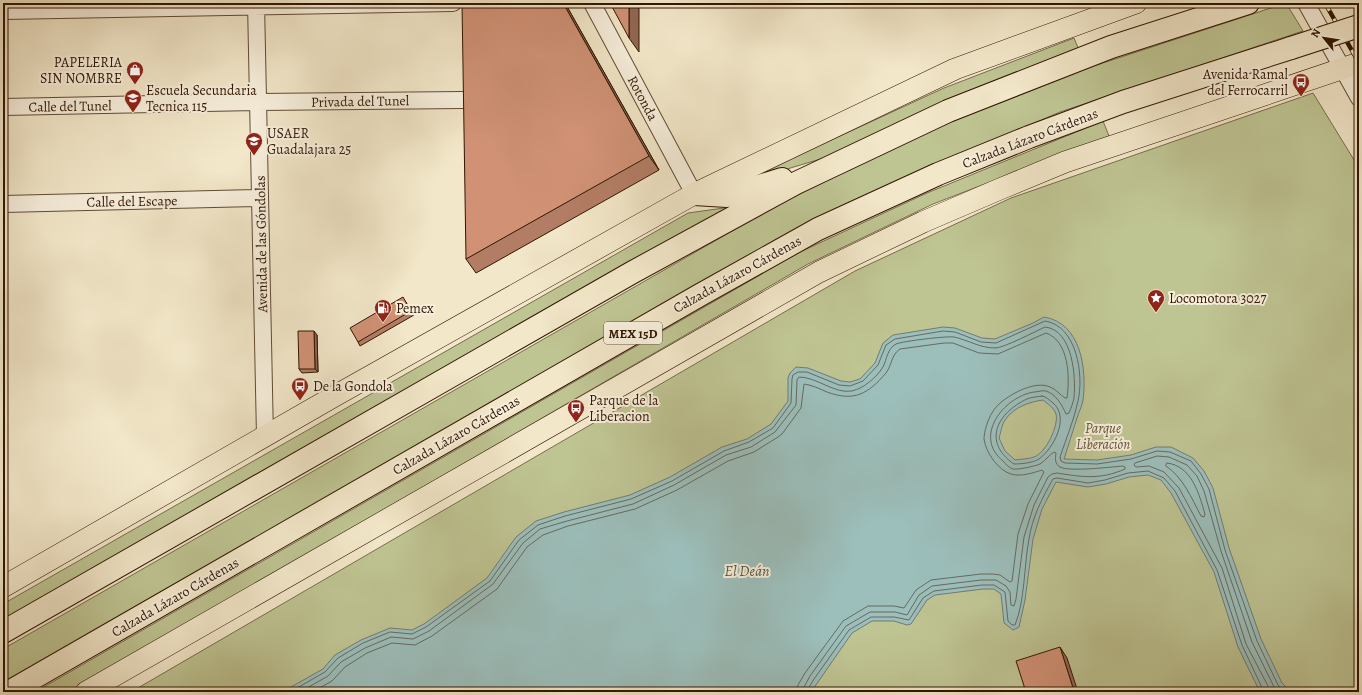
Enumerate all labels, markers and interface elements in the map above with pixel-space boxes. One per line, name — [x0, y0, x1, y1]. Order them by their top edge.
north arrow — [1304, 18, 1344, 58]
text: N — [1307, 26, 1324, 40]
place label: PAPELERIA SIN NOMBRE — [40, 53, 123, 88]
shop icon: PAPELERIA SIN NOMBRE — [125, 60, 145, 85]
place label: Avenida Ramal del Ferrocarril — [1202, 65, 1289, 100]
street label: Rotonda — [623, 72, 663, 124]
bus stop icon: Avenida Ramal del Ferrocarril — [1291, 72, 1311, 97]
place label: Escuela Secundaria Tecnica 115 — [146, 81, 257, 116]
school or university icon: Escuela Secundaria Tecnica 115 — [123, 88, 143, 113]
street label: Privada del Tunel — [311, 91, 410, 112]
street label: Calle del Tunel — [28, 96, 112, 117]
street label: Calzada Lázaro Cárdenas — [959, 104, 1101, 173]
place label: USAER Guadalajara 25 — [267, 124, 351, 159]
school or university icon: USAER Guadalajara 25 — [244, 131, 264, 156]
street label: Avenida de las Góndolas — [251, 175, 272, 314]
street label: Calle del Escape — [86, 191, 178, 212]
street label: Calzada Lázaro Cárdenas — [670, 231, 805, 318]
place icon: Locomotora 3027 — [1146, 288, 1166, 313]
place label: Locomotora 3027 — [1169, 289, 1266, 308]
fuel station icon: Pemex — [373, 298, 393, 323]
place label: Pemex — [396, 299, 434, 318]
road number: MEX 15D — [604, 322, 662, 344]
bus stop icon: De la Gondola — [290, 376, 310, 401]
place label: De la Gondola — [313, 377, 393, 396]
street label: Calzada Lázaro Cárdenas — [389, 391, 523, 480]
place label: Parque de la Liberacion — [589, 391, 659, 426]
bus stop icon: Parque de la Liberacion — [566, 398, 586, 423]
park label: Parque Liberación — [1076, 419, 1130, 454]
street label: Calzada Lázaro Cárdenas — [108, 553, 242, 642]
water label: El Deán — [725, 561, 769, 581]

